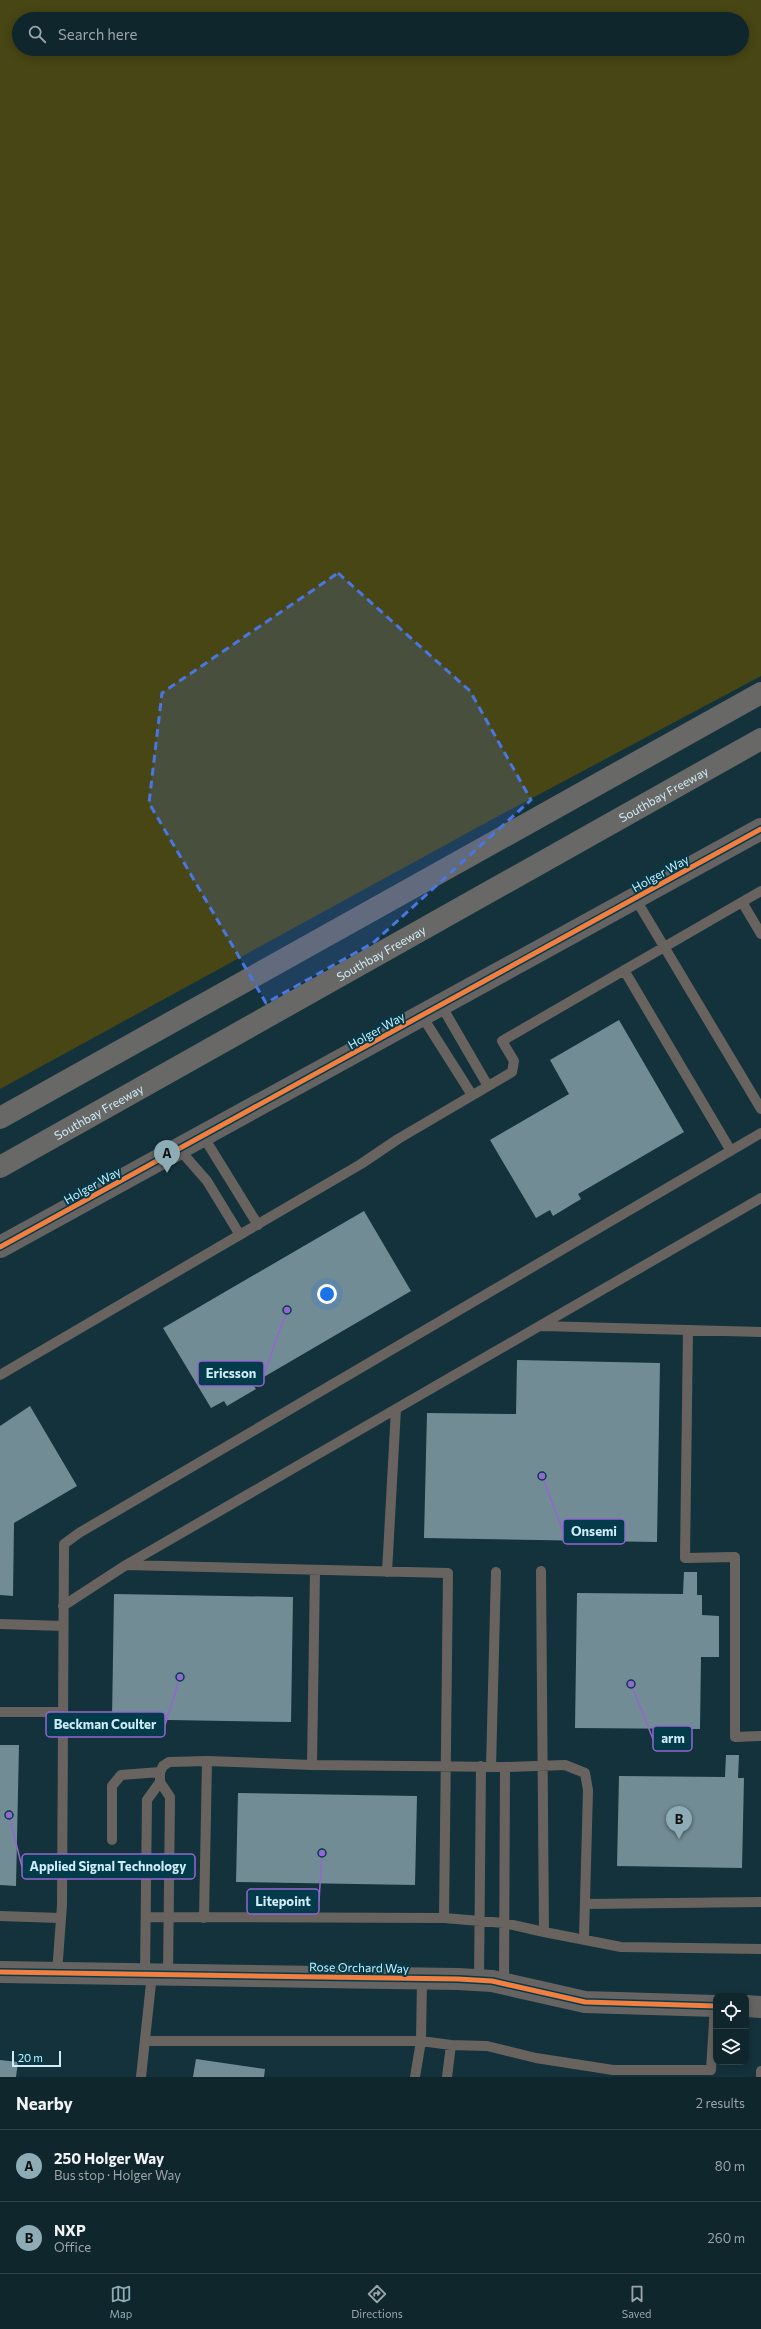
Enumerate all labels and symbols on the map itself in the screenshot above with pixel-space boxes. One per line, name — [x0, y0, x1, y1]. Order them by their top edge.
street label: Southbay Freeway — [616, 763, 710, 825]
street label: Holger Way — [629, 852, 691, 894]
street label: Southbay Freeway — [334, 922, 428, 983]
street label: Holger Way — [345, 1009, 407, 1051]
street label: Southbay Freeway — [51, 1081, 146, 1142]
pin: A — [154, 1140, 180, 1173]
street label: Holger Way — [61, 1164, 123, 1206]
your location — [317, 1284, 337, 1304]
callout: Ericsson — [198, 1361, 264, 1386]
text: Ericsson — [206, 1365, 256, 1381]
callout: Onsemi — [563, 1519, 625, 1544]
text: Onsemi — [571, 1523, 617, 1539]
callout: Beckman Coulter — [46, 1712, 165, 1737]
text: Beckman Coulter — [54, 1716, 157, 1732]
callout: arm — [653, 1726, 692, 1751]
text: arm — [661, 1730, 685, 1746]
pin: B — [666, 1806, 692, 1839]
callout: Applied Signal Technology — [22, 1854, 195, 1879]
text: Applied Signal Technology — [30, 1858, 186, 1874]
callout: Litepoint — [247, 1889, 319, 1914]
text: Litepoint — [255, 1893, 311, 1909]
street label: Rose Orchard Way — [309, 1959, 409, 1975]
scale bar — [12, 2049, 61, 2068]

